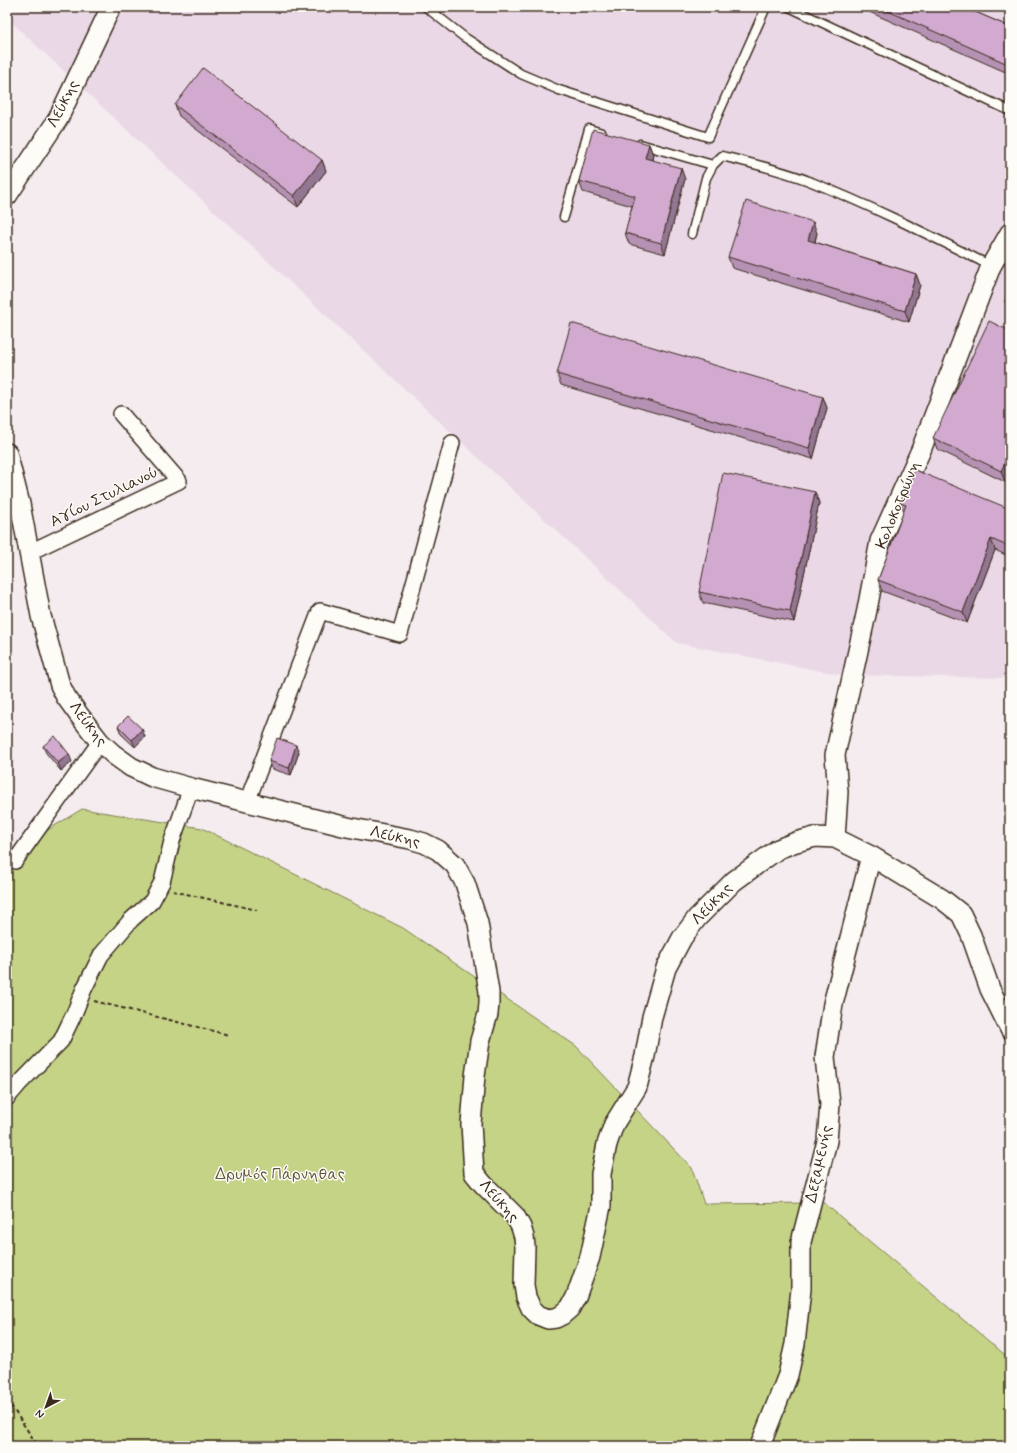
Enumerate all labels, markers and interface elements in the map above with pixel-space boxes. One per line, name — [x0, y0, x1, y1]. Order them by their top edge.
street label: Λεύκης — [42, 76, 84, 132]
street label: Κολοκοτρώνη — [871, 458, 925, 552]
street label: Αγίου Στυλιανού — [46, 462, 162, 532]
street label: Λεύκης — [64, 697, 112, 751]
street label: Λεύκης — [368, 821, 422, 853]
street label: Λεύκης — [687, 878, 737, 930]
street label: Δεξαμενής — [801, 1123, 837, 1205]
park label: Δρυμός Πάρνηθας — [215, 1164, 345, 1185]
street label: Λεύκης — [474, 1175, 524, 1227]
north arrow — [26, 1387, 66, 1427]
text: N — [33, 1406, 47, 1421]

